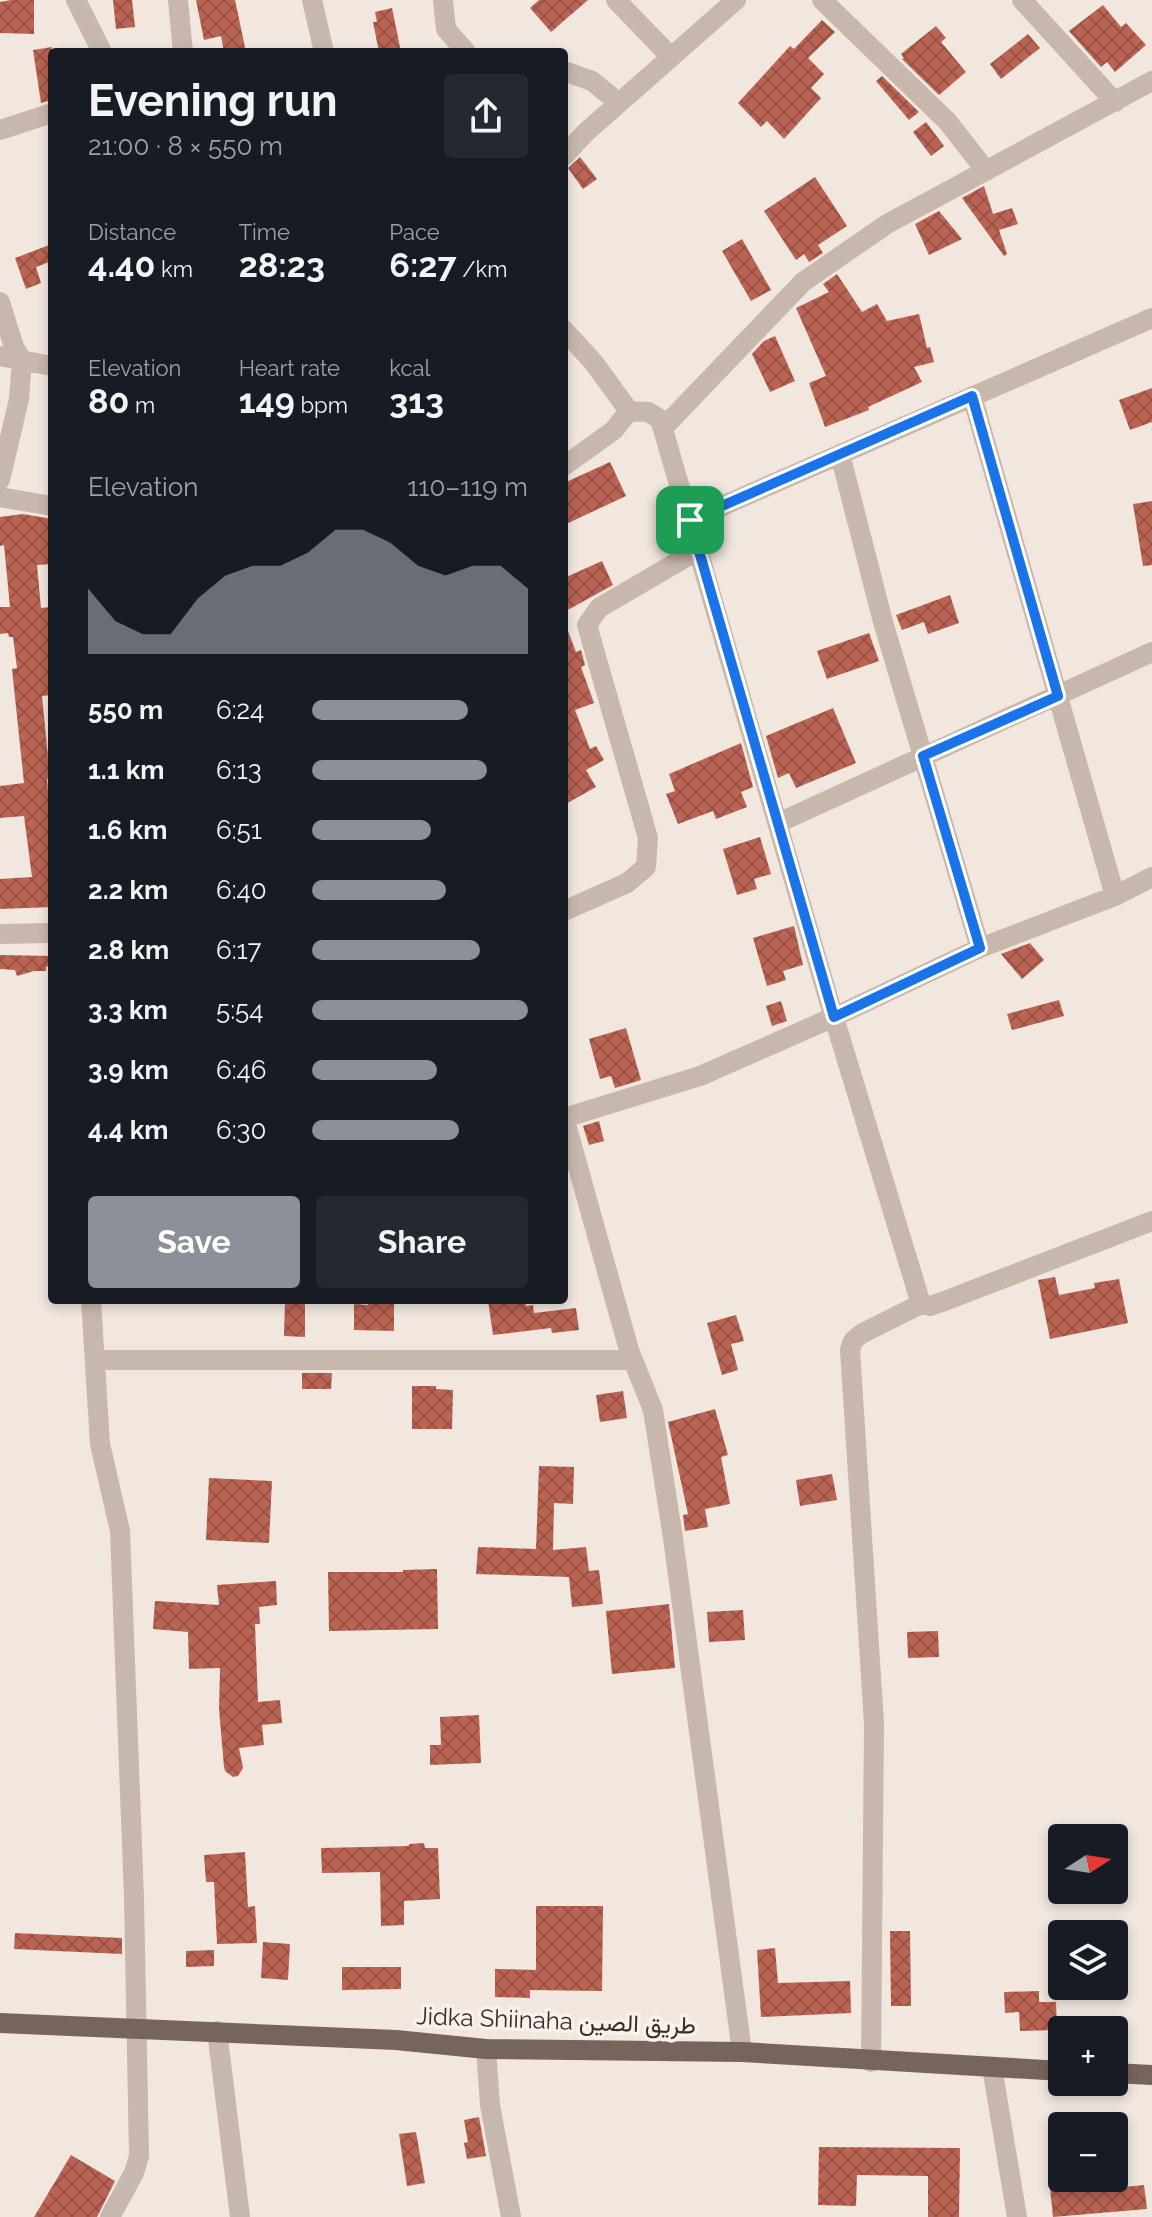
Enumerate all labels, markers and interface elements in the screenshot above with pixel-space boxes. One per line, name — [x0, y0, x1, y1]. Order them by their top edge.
button: share — [444, 74, 528, 158]
text: Evening run — [88, 75, 337, 126]
text: 21:00 · 8 × 550 m — [88, 131, 283, 161]
text: Distance — [88, 219, 176, 245]
text: Time — [239, 219, 290, 245]
text: Pace — [389, 219, 440, 245]
text: 4.40 — [88, 245, 155, 285]
text: 28:23 — [239, 245, 325, 285]
text: 6:27 — [389, 245, 457, 285]
text: km — [155, 256, 193, 282]
text: /km — [457, 256, 507, 282]
text: Elevation — [88, 355, 181, 381]
text: Heart rate — [239, 355, 340, 381]
text: kcal — [389, 355, 430, 381]
text: 80 — [88, 381, 129, 421]
text: 149 — [239, 381, 295, 421]
text: 313 — [389, 381, 444, 421]
text: m — [129, 392, 155, 418]
text: bpm — [295, 392, 348, 418]
text: Elevation — [88, 472, 198, 502]
text: 110–119 m — [407, 472, 528, 502]
pin — [656, 486, 724, 554]
icon: arrive — [668, 498, 712, 542]
text: 550 m — [88, 695, 163, 725]
text: 6:24 — [216, 695, 264, 725]
text: 1.1 km — [88, 755, 165, 785]
text: 6:13 — [216, 755, 262, 785]
text: 1.6 km — [88, 815, 167, 845]
text: 6:51 — [216, 815, 262, 845]
text: 2.2 km — [88, 875, 168, 905]
text: 6:40 — [216, 875, 267, 905]
text: 2.8 km — [88, 935, 169, 965]
text: 6:17 — [216, 935, 261, 965]
text: 3.3 km — [88, 995, 168, 1025]
text: 5:54 — [216, 995, 263, 1025]
text: 3.9 km — [88, 1055, 169, 1085]
text: 6:46 — [216, 1055, 266, 1085]
text: 4.4 km — [88, 1115, 169, 1145]
text: 6:30 — [216, 1115, 266, 1145]
button: Save — [88, 1196, 300, 1288]
button: Share — [316, 1196, 528, 1288]
north arrow — [1048, 1824, 1128, 1904]
map controls — [1048, 1824, 1128, 2192]
button: layers — [1048, 1920, 1128, 2000]
street label: Jidka Shiinaha طريق الصين — [416, 2001, 696, 2041]
button: + — [1048, 2016, 1128, 2096]
button: − — [1048, 2112, 1128, 2192]

